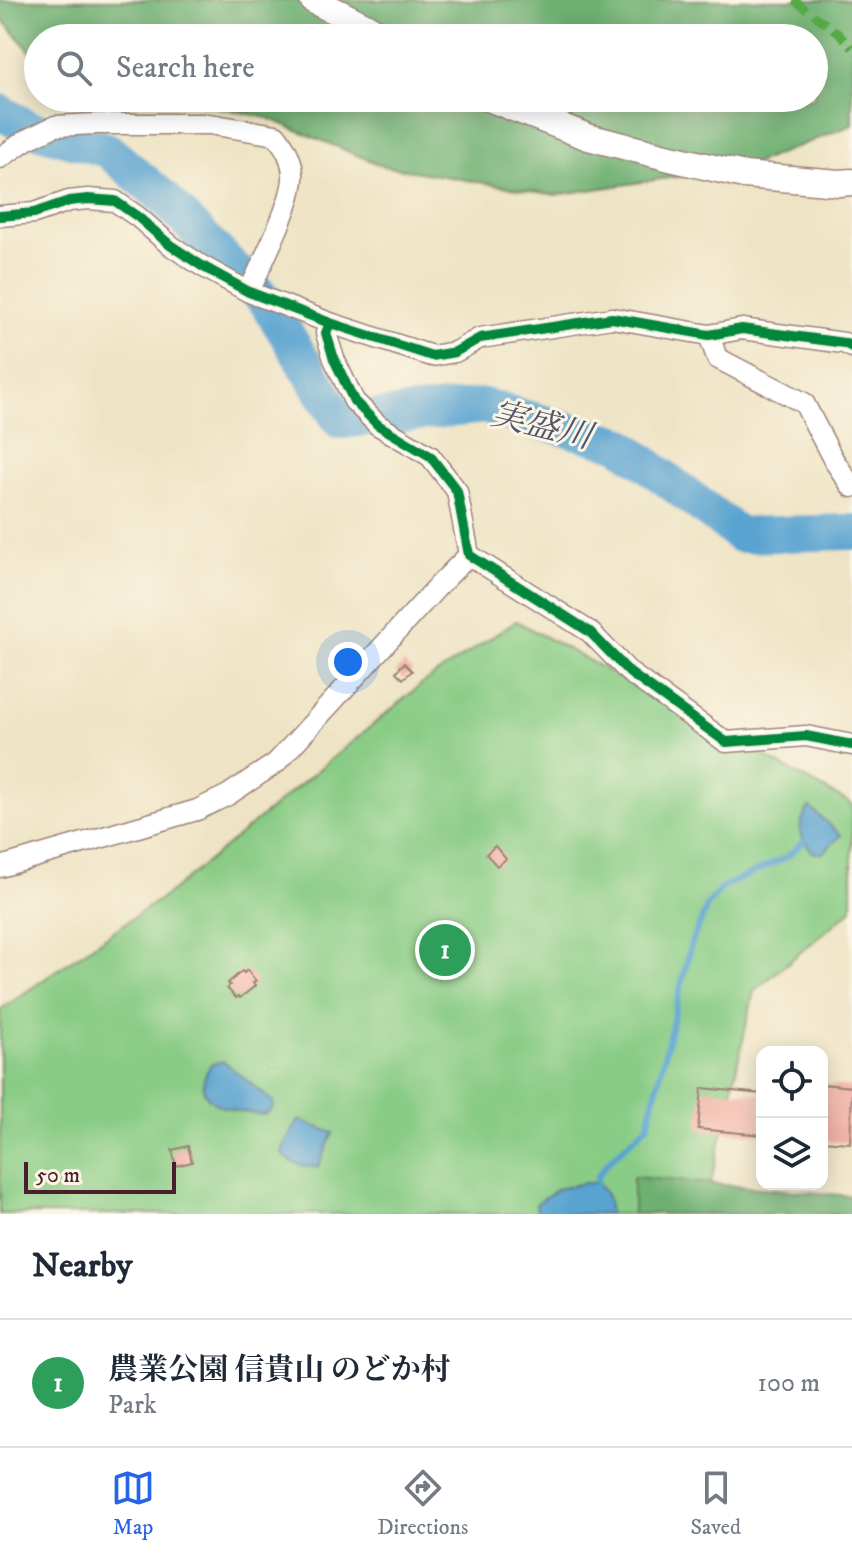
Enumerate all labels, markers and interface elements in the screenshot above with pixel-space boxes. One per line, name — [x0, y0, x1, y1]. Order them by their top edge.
search box — [24, 24, 828, 112]
icon: search — [52, 46, 96, 90]
text: Search here — [116, 50, 255, 87]
water label: 実盛川 — [487, 393, 600, 460]
your location — [328, 642, 368, 682]
pin: 1 — [419, 920, 471, 980]
map controls — [756, 1046, 828, 1190]
button: locate — [756, 1046, 828, 1118]
button: layers — [756, 1118, 828, 1190]
scale bar — [24, 1158, 176, 1194]
text: 50 m — [36, 1162, 80, 1189]
text: Nearby — [32, 1245, 133, 1287]
text: 農業公園 信貴山 のどか村 — [108, 1352, 451, 1389]
text: 1 — [53, 1367, 63, 1400]
text: 100 m — [757, 1367, 820, 1400]
text: Park — [108, 1389, 157, 1422]
tab: Map — [111, 1466, 155, 1541]
tab: Directions — [377, 1466, 468, 1541]
tab: Saved — [690, 1466, 741, 1541]

